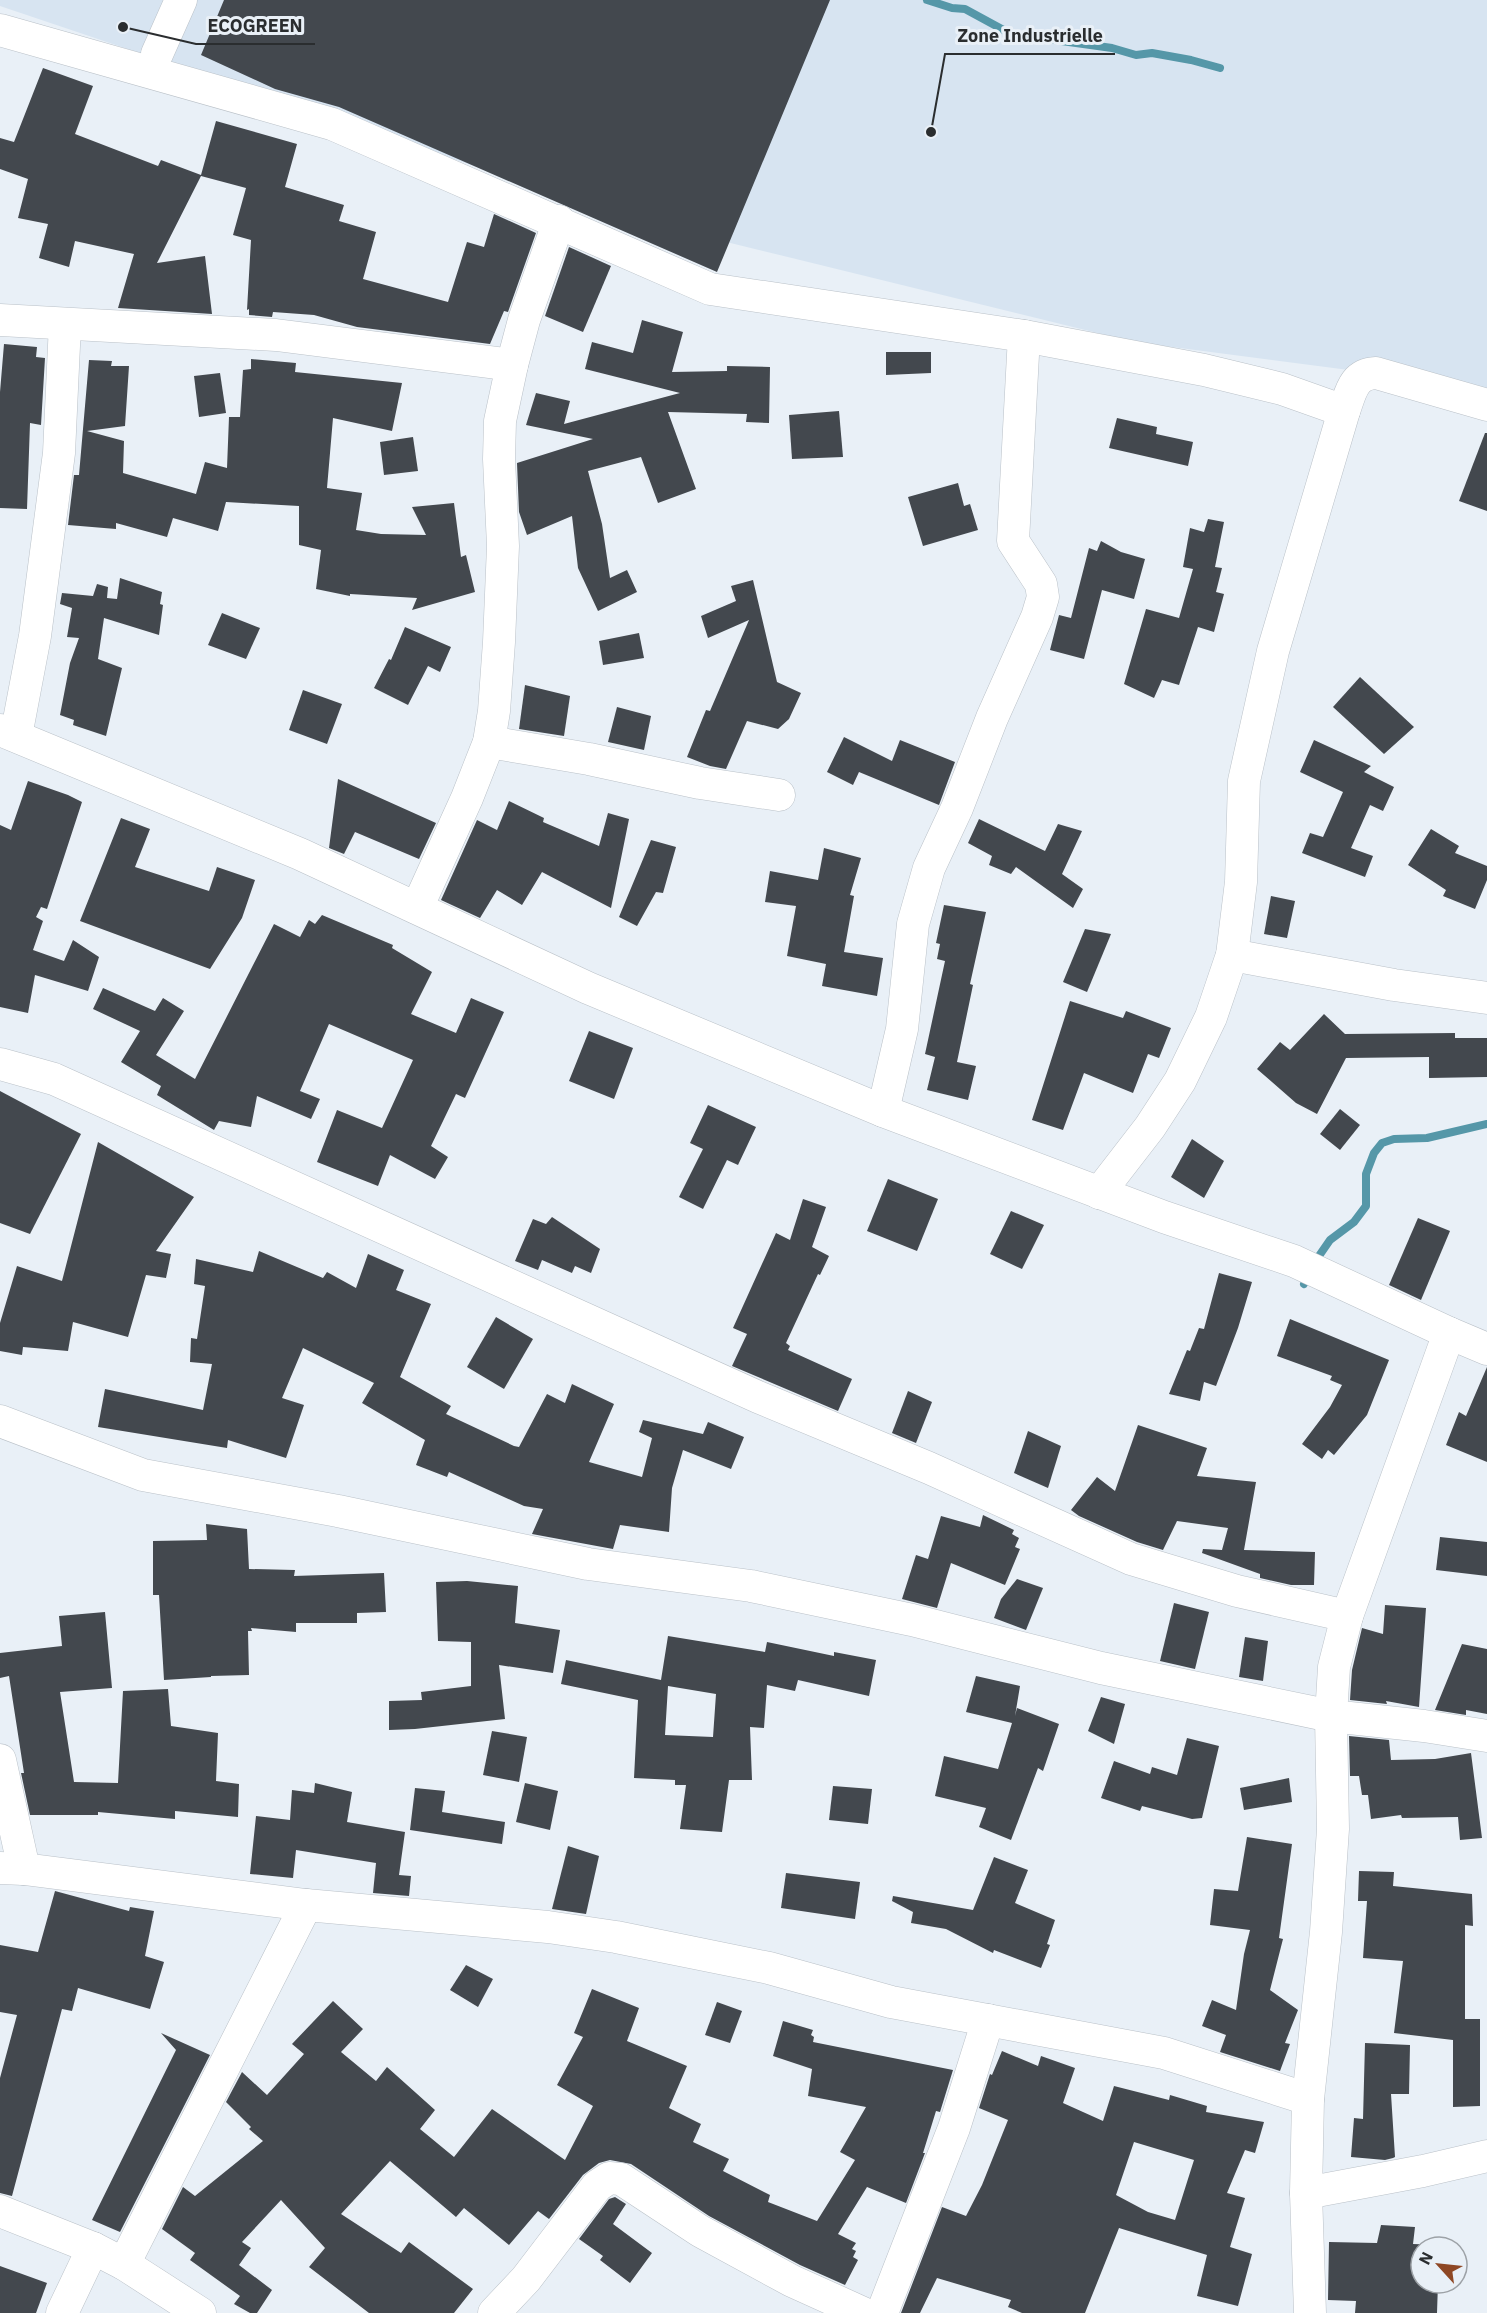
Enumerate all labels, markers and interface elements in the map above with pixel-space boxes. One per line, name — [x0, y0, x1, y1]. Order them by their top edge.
callout: ECOGREEN — [196, 8, 315, 44]
text: ECOGREEN — [207, 14, 303, 37]
callout: Zone Industrielle — [945, 18, 1115, 54]
text: Zone Industrielle — [957, 24, 1103, 47]
north arrow — [1409, 2235, 1469, 2295]
text: N — [1414, 2248, 1437, 2268]

